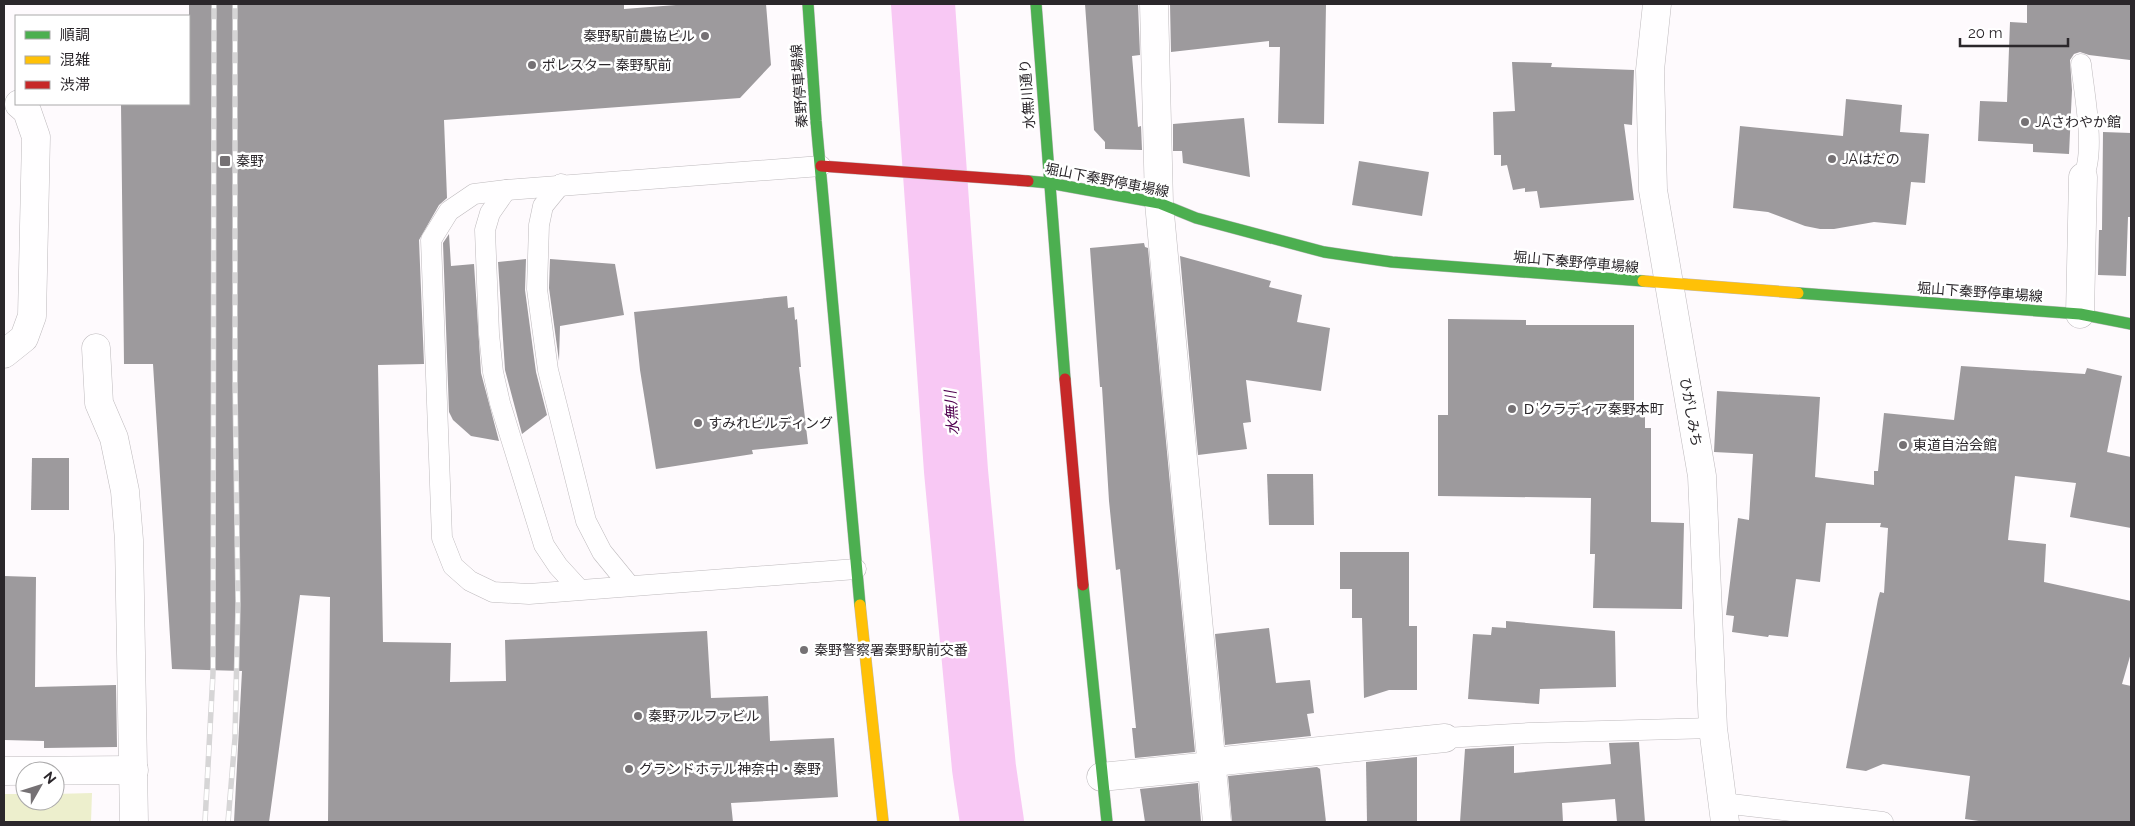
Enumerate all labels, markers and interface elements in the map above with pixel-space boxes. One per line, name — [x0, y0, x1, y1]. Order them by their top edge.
legend — [15, 15, 190, 105]
scale bar — [1960, 15, 2068, 47]
text: 20 m — [1968, 24, 2003, 42]
text: 順調 — [60, 26, 90, 44]
place label: 秦野駅前農協ビル — [583, 28, 695, 44]
marker: 秦野駅前農協ビル — [699, 30, 711, 42]
street label: 秦野停車場線 — [788, 44, 810, 128]
text: 混雑 — [60, 51, 90, 69]
place label: ポレスター 秦野駅前 — [542, 57, 672, 73]
marker: ポレスター 秦野駅前 — [526, 59, 538, 71]
street label: 水無川通り — [1017, 59, 1037, 129]
text: 渋滞 — [60, 76, 90, 94]
place label: JAさわやか館 — [2035, 114, 2121, 130]
marker: JAさわやか館 — [2019, 116, 2031, 128]
place label: JAはだの — [1842, 151, 1900, 167]
place label: 秦野 — [236, 153, 264, 169]
marker: JAはだの — [1826, 153, 1838, 165]
marker: 秦野 — [218, 154, 232, 168]
street label: 堀山下秦野停車場線 — [1044, 160, 1170, 200]
street label: 堀山下秦野停車場線 — [1513, 249, 1639, 275]
street label: 堀山下秦野停車場線 — [1917, 280, 2043, 304]
street label: ひがしみち — [1677, 376, 1705, 448]
water label: 水無川 — [941, 388, 963, 436]
place label: Ｄ’クラディア秦野本町 — [1522, 401, 1664, 417]
marker: Ｄ’クラディア秦野本町 — [1506, 403, 1518, 415]
place label: すみれビルディング — [708, 415, 833, 431]
marker: すみれビルディング — [692, 417, 704, 429]
place label: 東道自治会館 — [1913, 437, 1997, 453]
marker: 東道自治会館 — [1897, 439, 1909, 451]
place label: 秦野警察署秦野駅前交番 — [814, 642, 968, 658]
marker: 秦野警察署秦野駅前交番 — [798, 644, 810, 656]
place label: 秦野アルファビル — [648, 708, 760, 724]
marker: 秦野アルファビル — [632, 710, 644, 722]
north arrow — [15, 761, 65, 811]
place label: グランドホテル神奈中・秦野 — [639, 761, 821, 777]
marker: グランドホテル神奈中・秦野 — [623, 763, 635, 775]
text: N — [41, 769, 60, 787]

